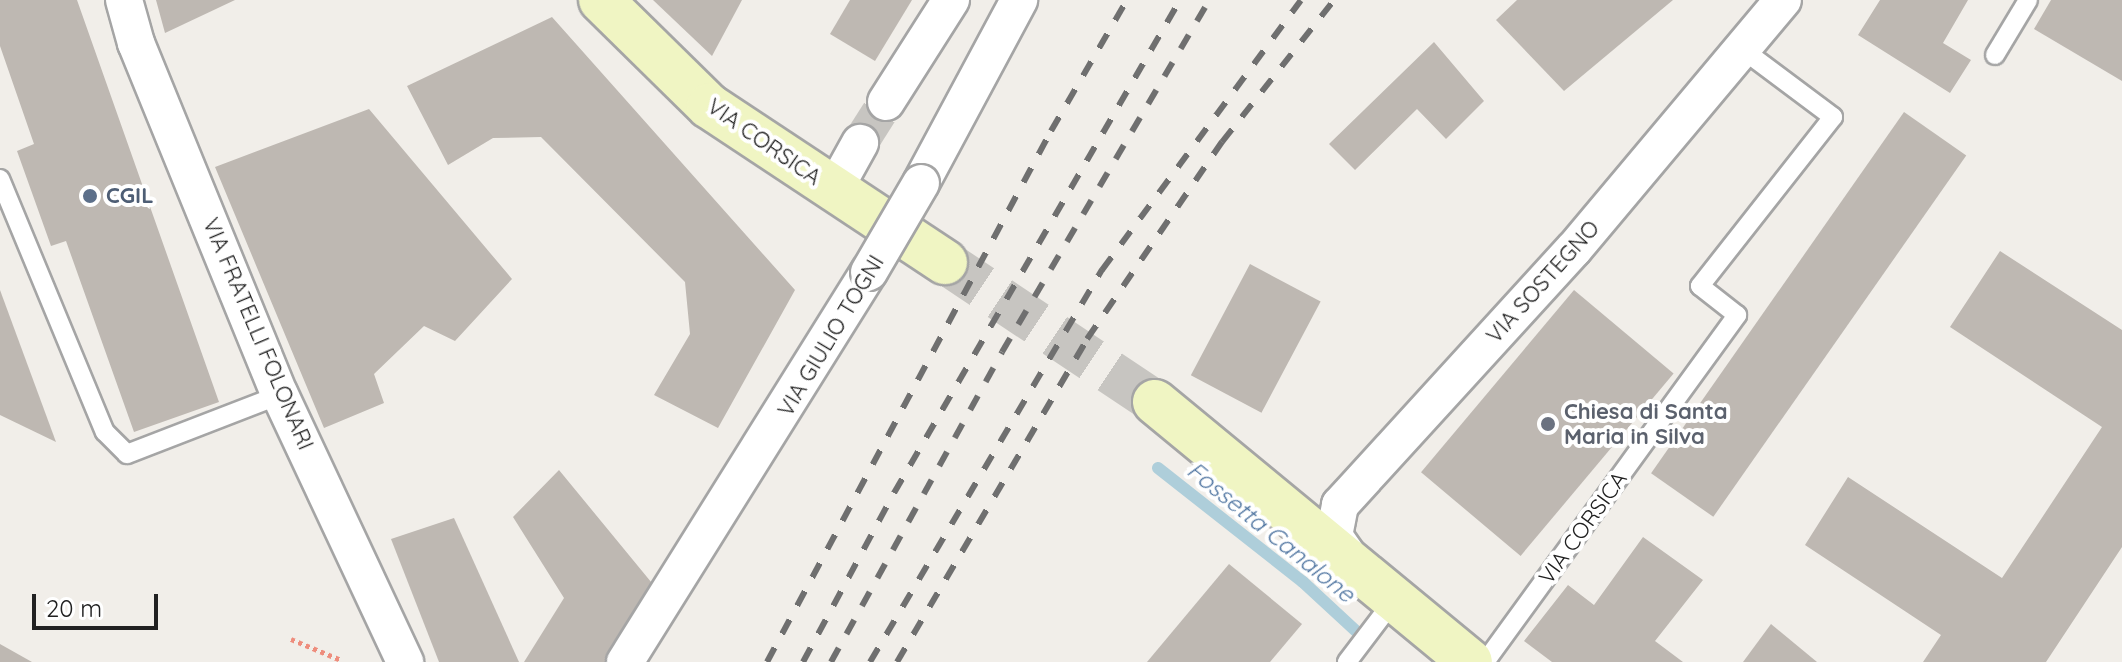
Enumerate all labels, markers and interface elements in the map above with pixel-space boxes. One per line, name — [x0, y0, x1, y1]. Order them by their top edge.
street label: VIA CORSICA — [702, 93, 826, 191]
place label: CGIL — [106, 183, 154, 209]
marker: CGIL — [81, 187, 99, 205]
street label: VIA FRATELLI FOLONARI — [197, 214, 319, 454]
street label: VIA SOSTEGNO — [1481, 215, 1605, 349]
street label: VIA GIULIO TOGNI — [772, 251, 890, 421]
place label: Chiesa di Santa Maria in Silva — [1564, 398, 1728, 450]
marker: Chiesa di Santa Maria in Silva — [1539, 415, 1557, 433]
water label: Fossetta Canalone — [1182, 456, 1360, 608]
street label: VIA CORSICA — [1533, 467, 1633, 589]
scale bar — [36, 578, 162, 628]
text: 20 m — [46, 593, 102, 623]

